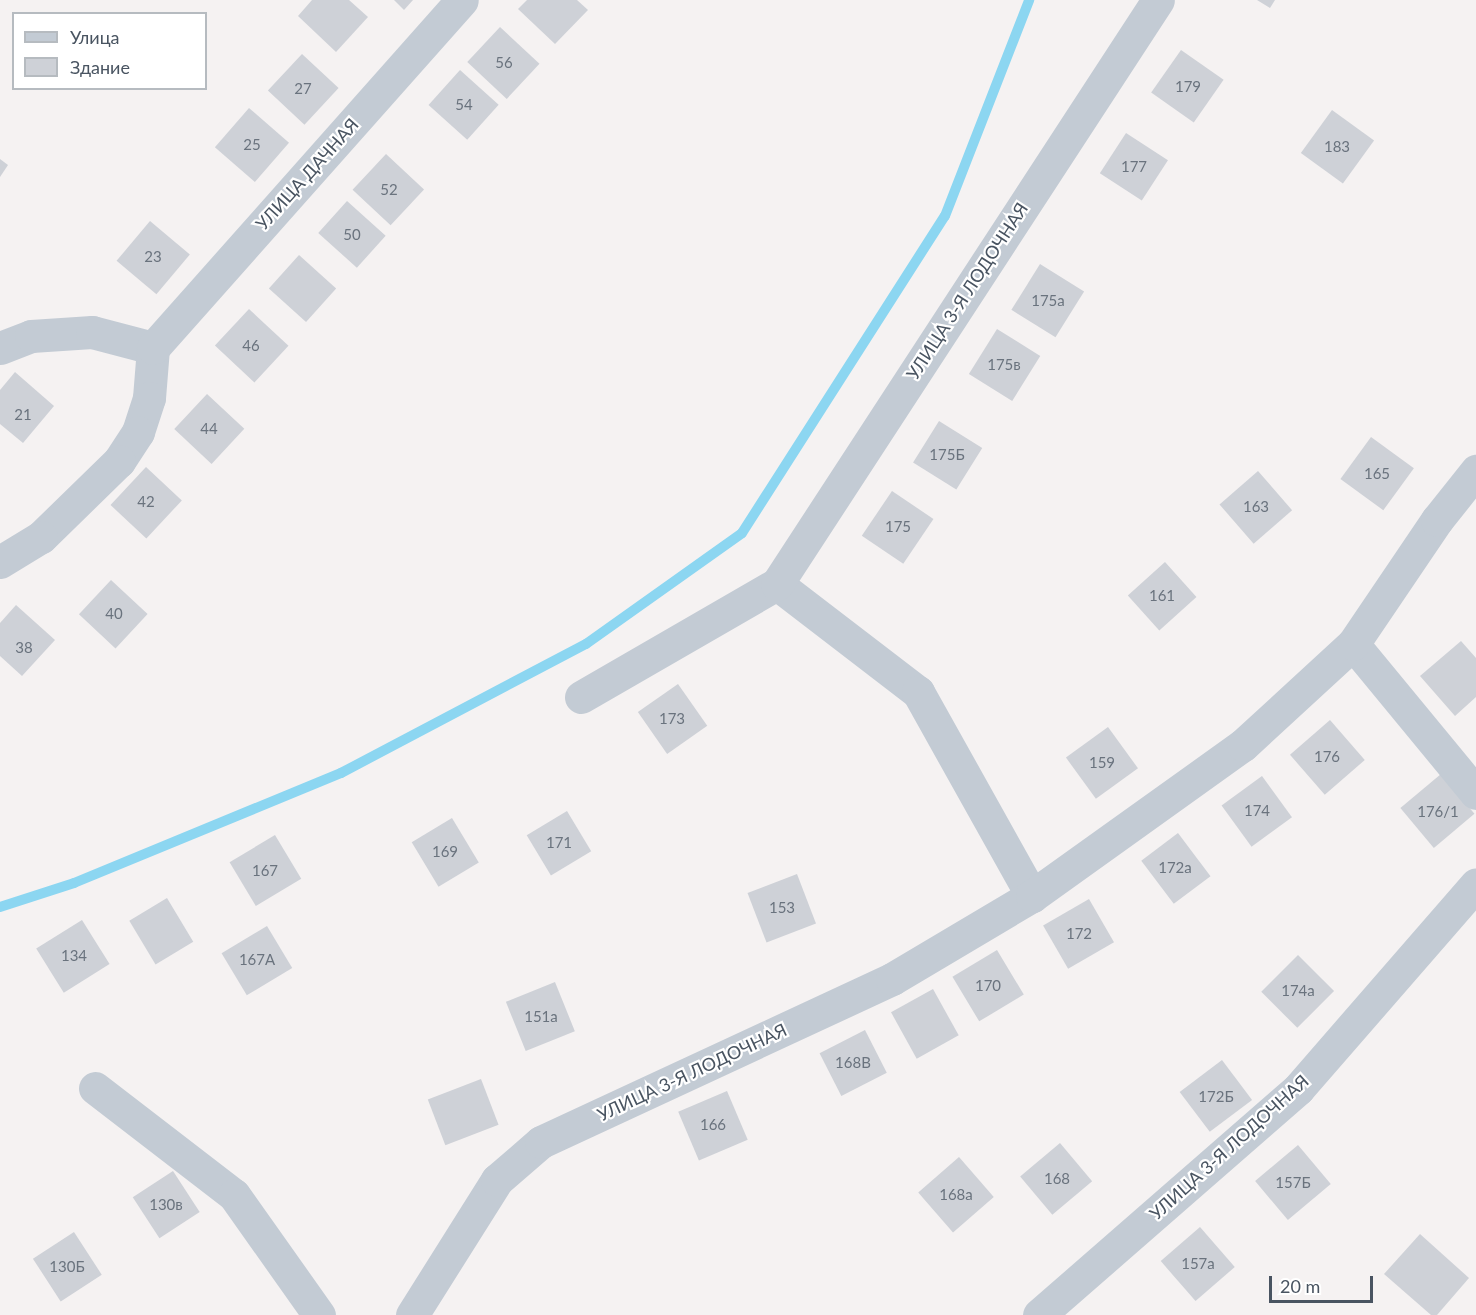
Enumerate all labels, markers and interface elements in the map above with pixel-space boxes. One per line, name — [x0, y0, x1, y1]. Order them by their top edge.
legend — [12, 12, 207, 90]
text: Улица — [70, 26, 120, 48]
house number: 56 — [495, 54, 513, 72]
text: Здание — [70, 56, 130, 78]
house number: 179 — [1175, 78, 1201, 96]
house number: 27 — [294, 80, 312, 98]
house number: 54 — [455, 96, 473, 114]
street label: УЛИЦА ДАЧНАЯ — [251, 114, 363, 234]
house number: 25 — [243, 136, 261, 154]
house number: 183 — [1324, 138, 1350, 156]
house number: 177 — [1121, 158, 1147, 176]
house number: 52 — [380, 181, 398, 199]
street label: УЛИЦА 3-Я ЛОДОЧНАЯ — [902, 199, 1032, 383]
house number: 50 — [343, 226, 361, 244]
house number: 23 — [144, 248, 162, 266]
house number: 175а — [1031, 292, 1065, 310]
house number: 46 — [242, 337, 260, 355]
house number: 175в — [987, 356, 1021, 374]
house number: 21 — [14, 406, 32, 424]
house number: 44 — [200, 420, 218, 438]
house number: 175Б — [929, 446, 965, 464]
house number: 165 — [1364, 465, 1390, 483]
house number: 42 — [137, 493, 155, 511]
house number: 163 — [1243, 498, 1269, 516]
house number: 175 — [885, 518, 911, 536]
house number: 161 — [1149, 587, 1175, 605]
house number: 40 — [105, 605, 123, 623]
house number: 38 — [15, 639, 33, 657]
house number: 173 — [659, 710, 685, 728]
house number: 176 — [1314, 748, 1340, 766]
house number: 159 — [1089, 754, 1115, 772]
house number: 174 — [1244, 802, 1270, 820]
house number: 176/1 — [1417, 803, 1459, 821]
house number: 171 — [546, 834, 572, 852]
house number: 169 — [432, 843, 458, 861]
house number: 172а — [1158, 859, 1192, 877]
house number: 167 — [252, 862, 278, 880]
house number: 153 — [769, 899, 795, 917]
house number: 172 — [1066, 925, 1092, 943]
house number: 134 — [61, 947, 87, 965]
house number: 167А — [239, 951, 275, 969]
house number: 170 — [975, 977, 1001, 995]
house number: 174а — [1281, 982, 1315, 1000]
house number: 151а — [524, 1008, 558, 1026]
street label: УЛИЦА 3-Я ЛОДОЧНАЯ — [594, 1019, 790, 1125]
house number: 168В — [835, 1054, 871, 1072]
street label: УЛИЦА 3-Я ЛОДОЧНАЯ — [1145, 1070, 1313, 1224]
house number: 172Б — [1198, 1088, 1234, 1106]
house number: 166 — [700, 1116, 726, 1134]
house number: 168 — [1044, 1170, 1070, 1188]
house number: 157Б — [1275, 1174, 1311, 1192]
house number: 168а — [939, 1186, 973, 1204]
house number: 130в — [149, 1196, 183, 1214]
house number: 157а — [1181, 1255, 1215, 1273]
house number: 130Б — [49, 1258, 85, 1276]
scale bar — [1272, 1264, 1376, 1302]
text: 20 m — [1280, 1275, 1320, 1297]

